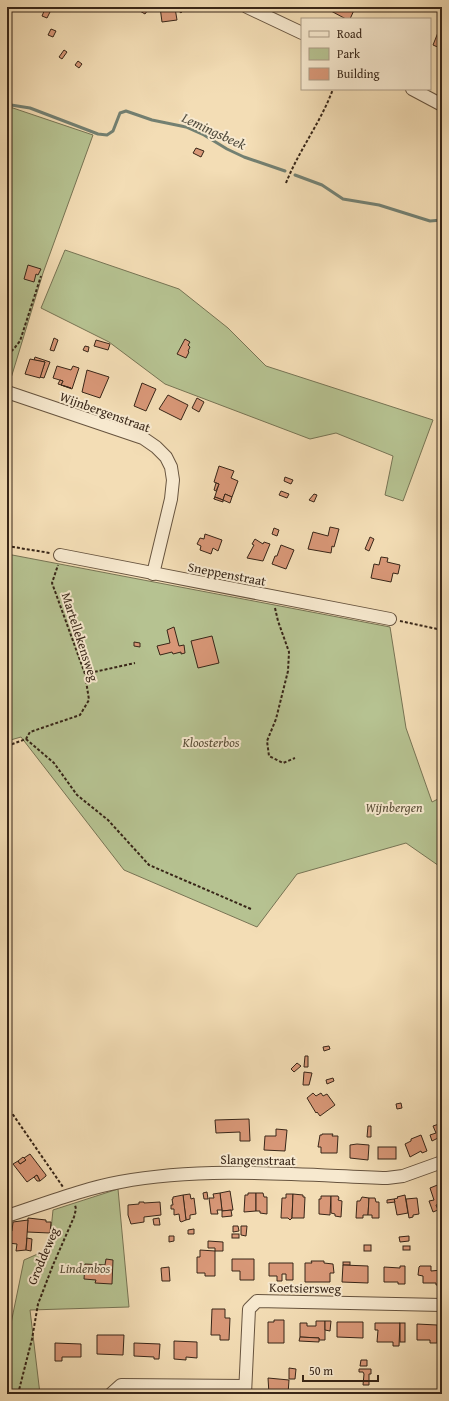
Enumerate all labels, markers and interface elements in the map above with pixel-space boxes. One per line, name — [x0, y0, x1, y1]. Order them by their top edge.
legend — [301, 18, 431, 90]
text: Road — [337, 25, 363, 42]
text: Park — [337, 45, 361, 62]
text: Building — [337, 65, 380, 82]
water label: Lemingsbeek — [178, 107, 250, 155]
street label: Wijnbergenstraat — [57, 387, 153, 437]
street label: Sneppenstraat — [186, 557, 268, 591]
street label: Martellekensweg — [57, 590, 104, 685]
park label: Kloosterbos — [182, 733, 240, 752]
park label: Wijnbergen — [366, 798, 423, 817]
street label: Slangenstraat — [220, 1150, 296, 1170]
street label: Groddeweg — [22, 1224, 64, 1288]
park label: Lindenbos — [59, 1259, 111, 1278]
street label: Koetsiersweg — [269, 1278, 342, 1298]
scale bar — [303, 1357, 378, 1383]
text: 50 m — [309, 1362, 333, 1379]

